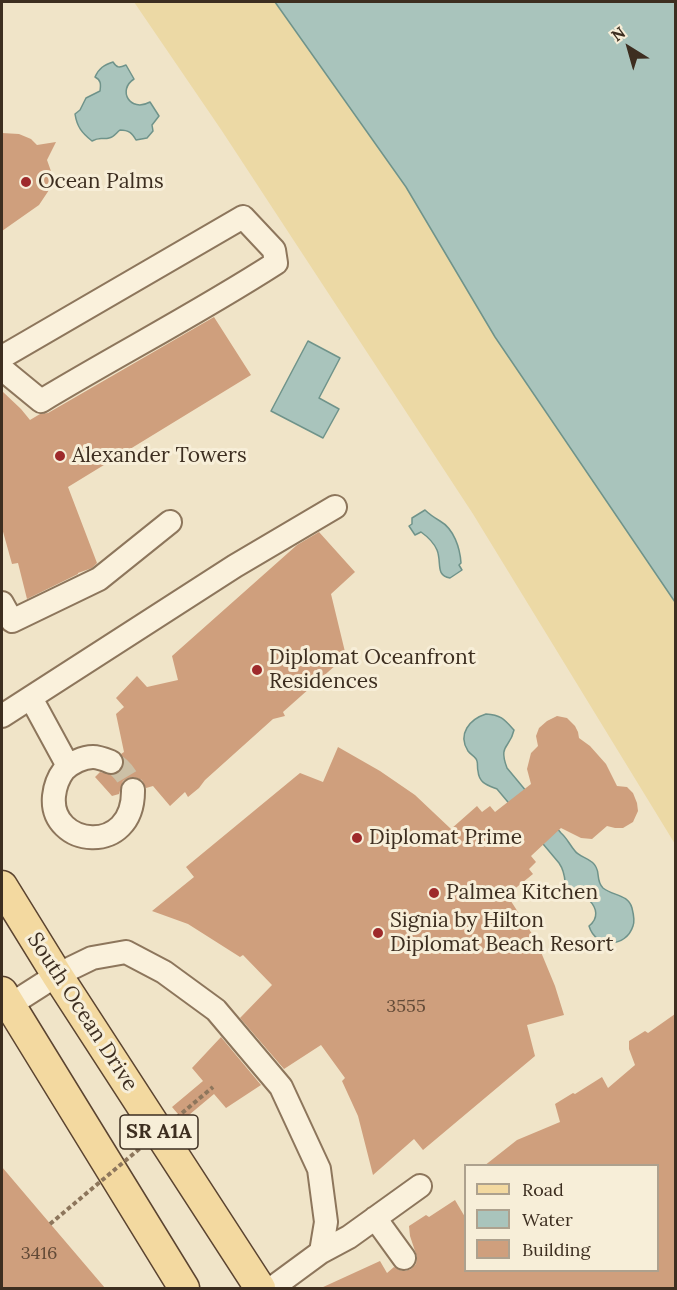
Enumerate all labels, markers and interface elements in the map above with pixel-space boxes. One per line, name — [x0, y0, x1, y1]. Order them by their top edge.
north arrow — [599, 18, 659, 78]
text: N — [607, 22, 629, 45]
place label: Ocean Palms — [38, 169, 164, 195]
marker: Ocean Palms — [19, 175, 33, 189]
place label: Alexander Towers — [72, 443, 247, 469]
marker: Alexander Towers — [53, 449, 67, 463]
place label: Diplomat Oceanfront Residences — [269, 645, 476, 695]
marker: Diplomat Oceanfront Residences — [250, 663, 264, 677]
place label: Diplomat Prime — [369, 825, 522, 851]
marker: Diplomat Prime — [350, 831, 364, 845]
place label: Palmea Kitchen — [446, 880, 598, 906]
marker: Palmea Kitchen — [427, 886, 441, 900]
place label: Signia by Hilton Diplomat Beach Resort — [390, 908, 614, 958]
marker: Signia by Hilton Diplomat Beach Resort — [371, 926, 385, 940]
street label: South Ocean Drive — [21, 928, 143, 1096]
house number: 3555 — [386, 996, 426, 1018]
road number: SR A1A — [120, 1115, 198, 1149]
legend — [464, 1164, 659, 1272]
text: Road — [522, 1178, 564, 1201]
text: Water — [522, 1208, 573, 1231]
text: Building — [522, 1238, 590, 1261]
house number: 3416 — [21, 1243, 57, 1265]

